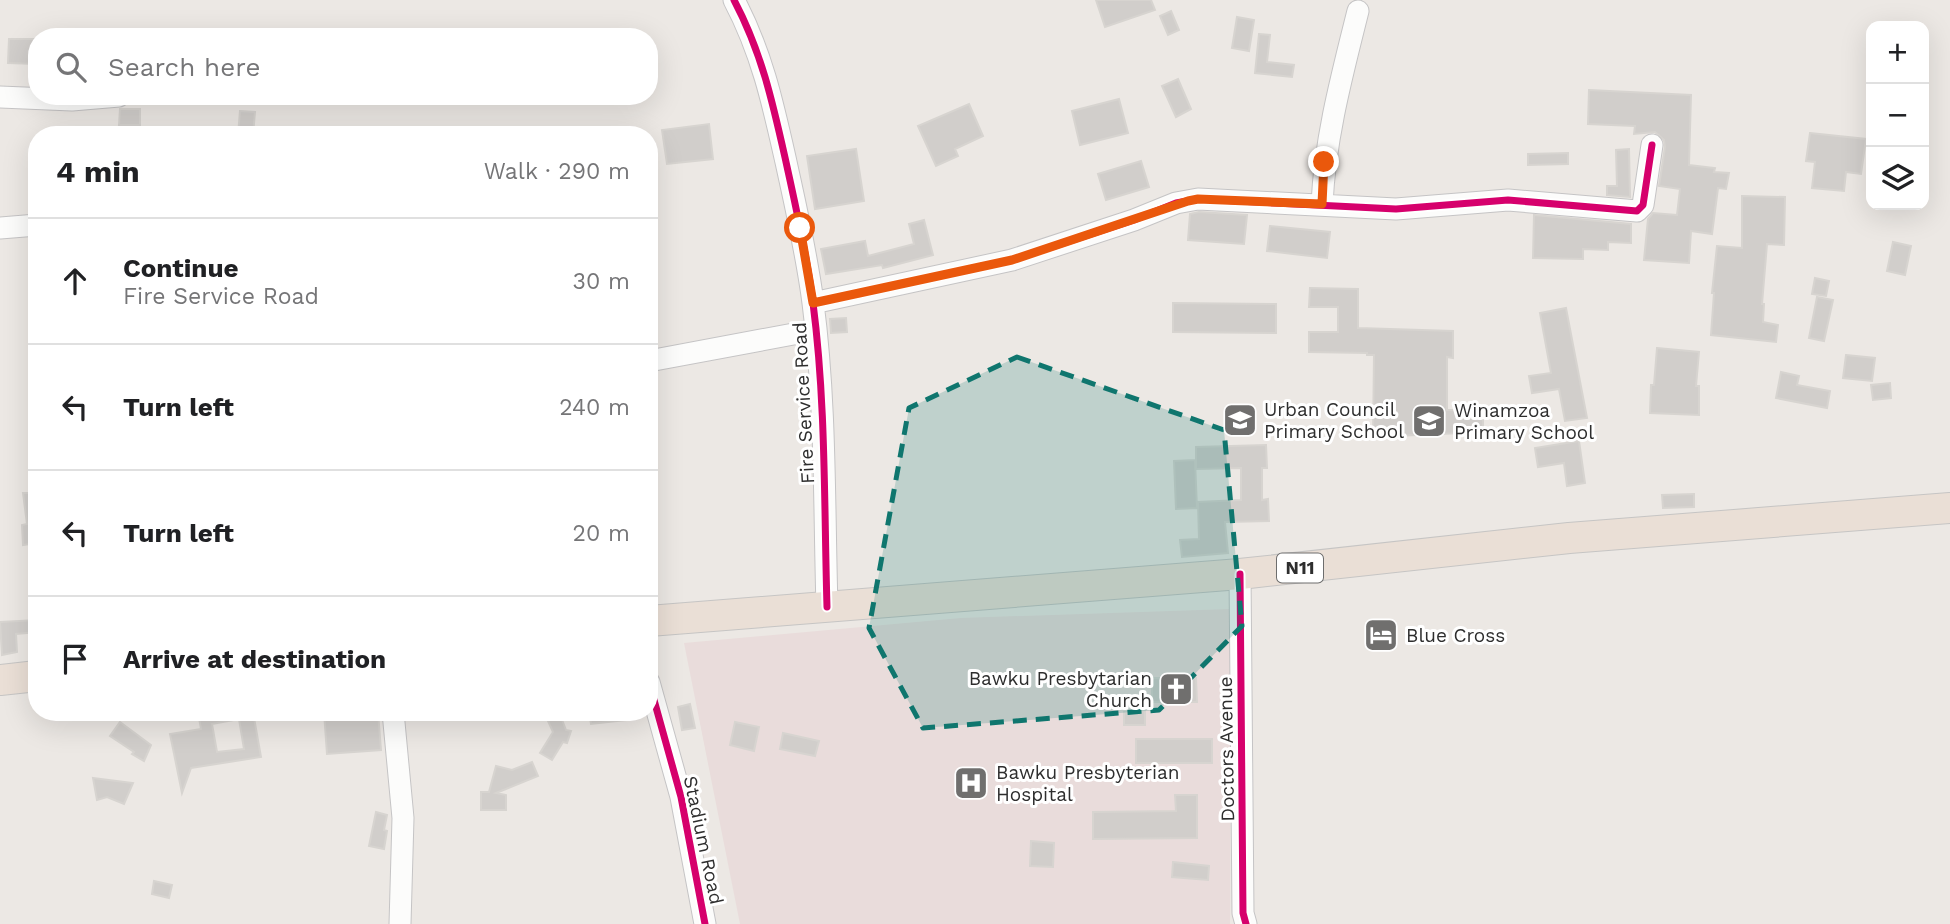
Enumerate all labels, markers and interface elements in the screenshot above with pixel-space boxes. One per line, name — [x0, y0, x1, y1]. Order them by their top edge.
map controls — [1866, 21, 1929, 210]
button: + — [1866, 21, 1929, 84]
search box — [28, 28, 658, 105]
icon: search — [52, 48, 90, 86]
text: Search here — [108, 52, 260, 82]
button: − — [1866, 84, 1929, 147]
route end — [1308, 146, 1339, 177]
button: layers — [1866, 147, 1929, 210]
text: 4 min — [56, 154, 140, 189]
text: Walk · 290 m — [484, 158, 630, 185]
route start — [784, 212, 815, 243]
text: Continue — [123, 253, 239, 283]
icon: ahead — [56, 262, 94, 300]
text: 30 m — [573, 268, 630, 295]
text: Fire Service Road — [123, 283, 319, 310]
street label: Fire Service Road — [788, 322, 819, 484]
icon: left — [56, 388, 94, 426]
text: Turn left — [123, 392, 234, 422]
text: 240 m — [559, 394, 630, 421]
place label: Urban Council Primary School — [1264, 398, 1404, 443]
place label: Winamzoa Primary School — [1454, 399, 1594, 444]
school or university icon: Urban Council Primary School — [1221, 401, 1259, 439]
school or university icon: Winamzoa Primary School — [1410, 402, 1448, 440]
icon: left — [56, 514, 94, 552]
text: Turn left — [123, 518, 234, 548]
text: 20 m — [573, 520, 630, 547]
road number: N11 — [1277, 554, 1323, 582]
hotel icon: Blue Cross — [1362, 616, 1400, 654]
place label: Blue Cross — [1406, 624, 1505, 647]
icon: arrive — [56, 640, 94, 678]
text: Arrive at destination — [123, 644, 386, 674]
place label: Bawku Presbytarian Church — [969, 667, 1152, 712]
church icon: Bawku Presbytarian Church — [1157, 670, 1195, 708]
street label: Doctors Avenue — [1214, 676, 1239, 822]
place label: Bawku Presbyterian Hospital — [996, 761, 1180, 806]
hospital icon: Bawku Presbyterian Hospital — [952, 764, 990, 802]
street label: Stadium Road — [679, 774, 728, 906]

